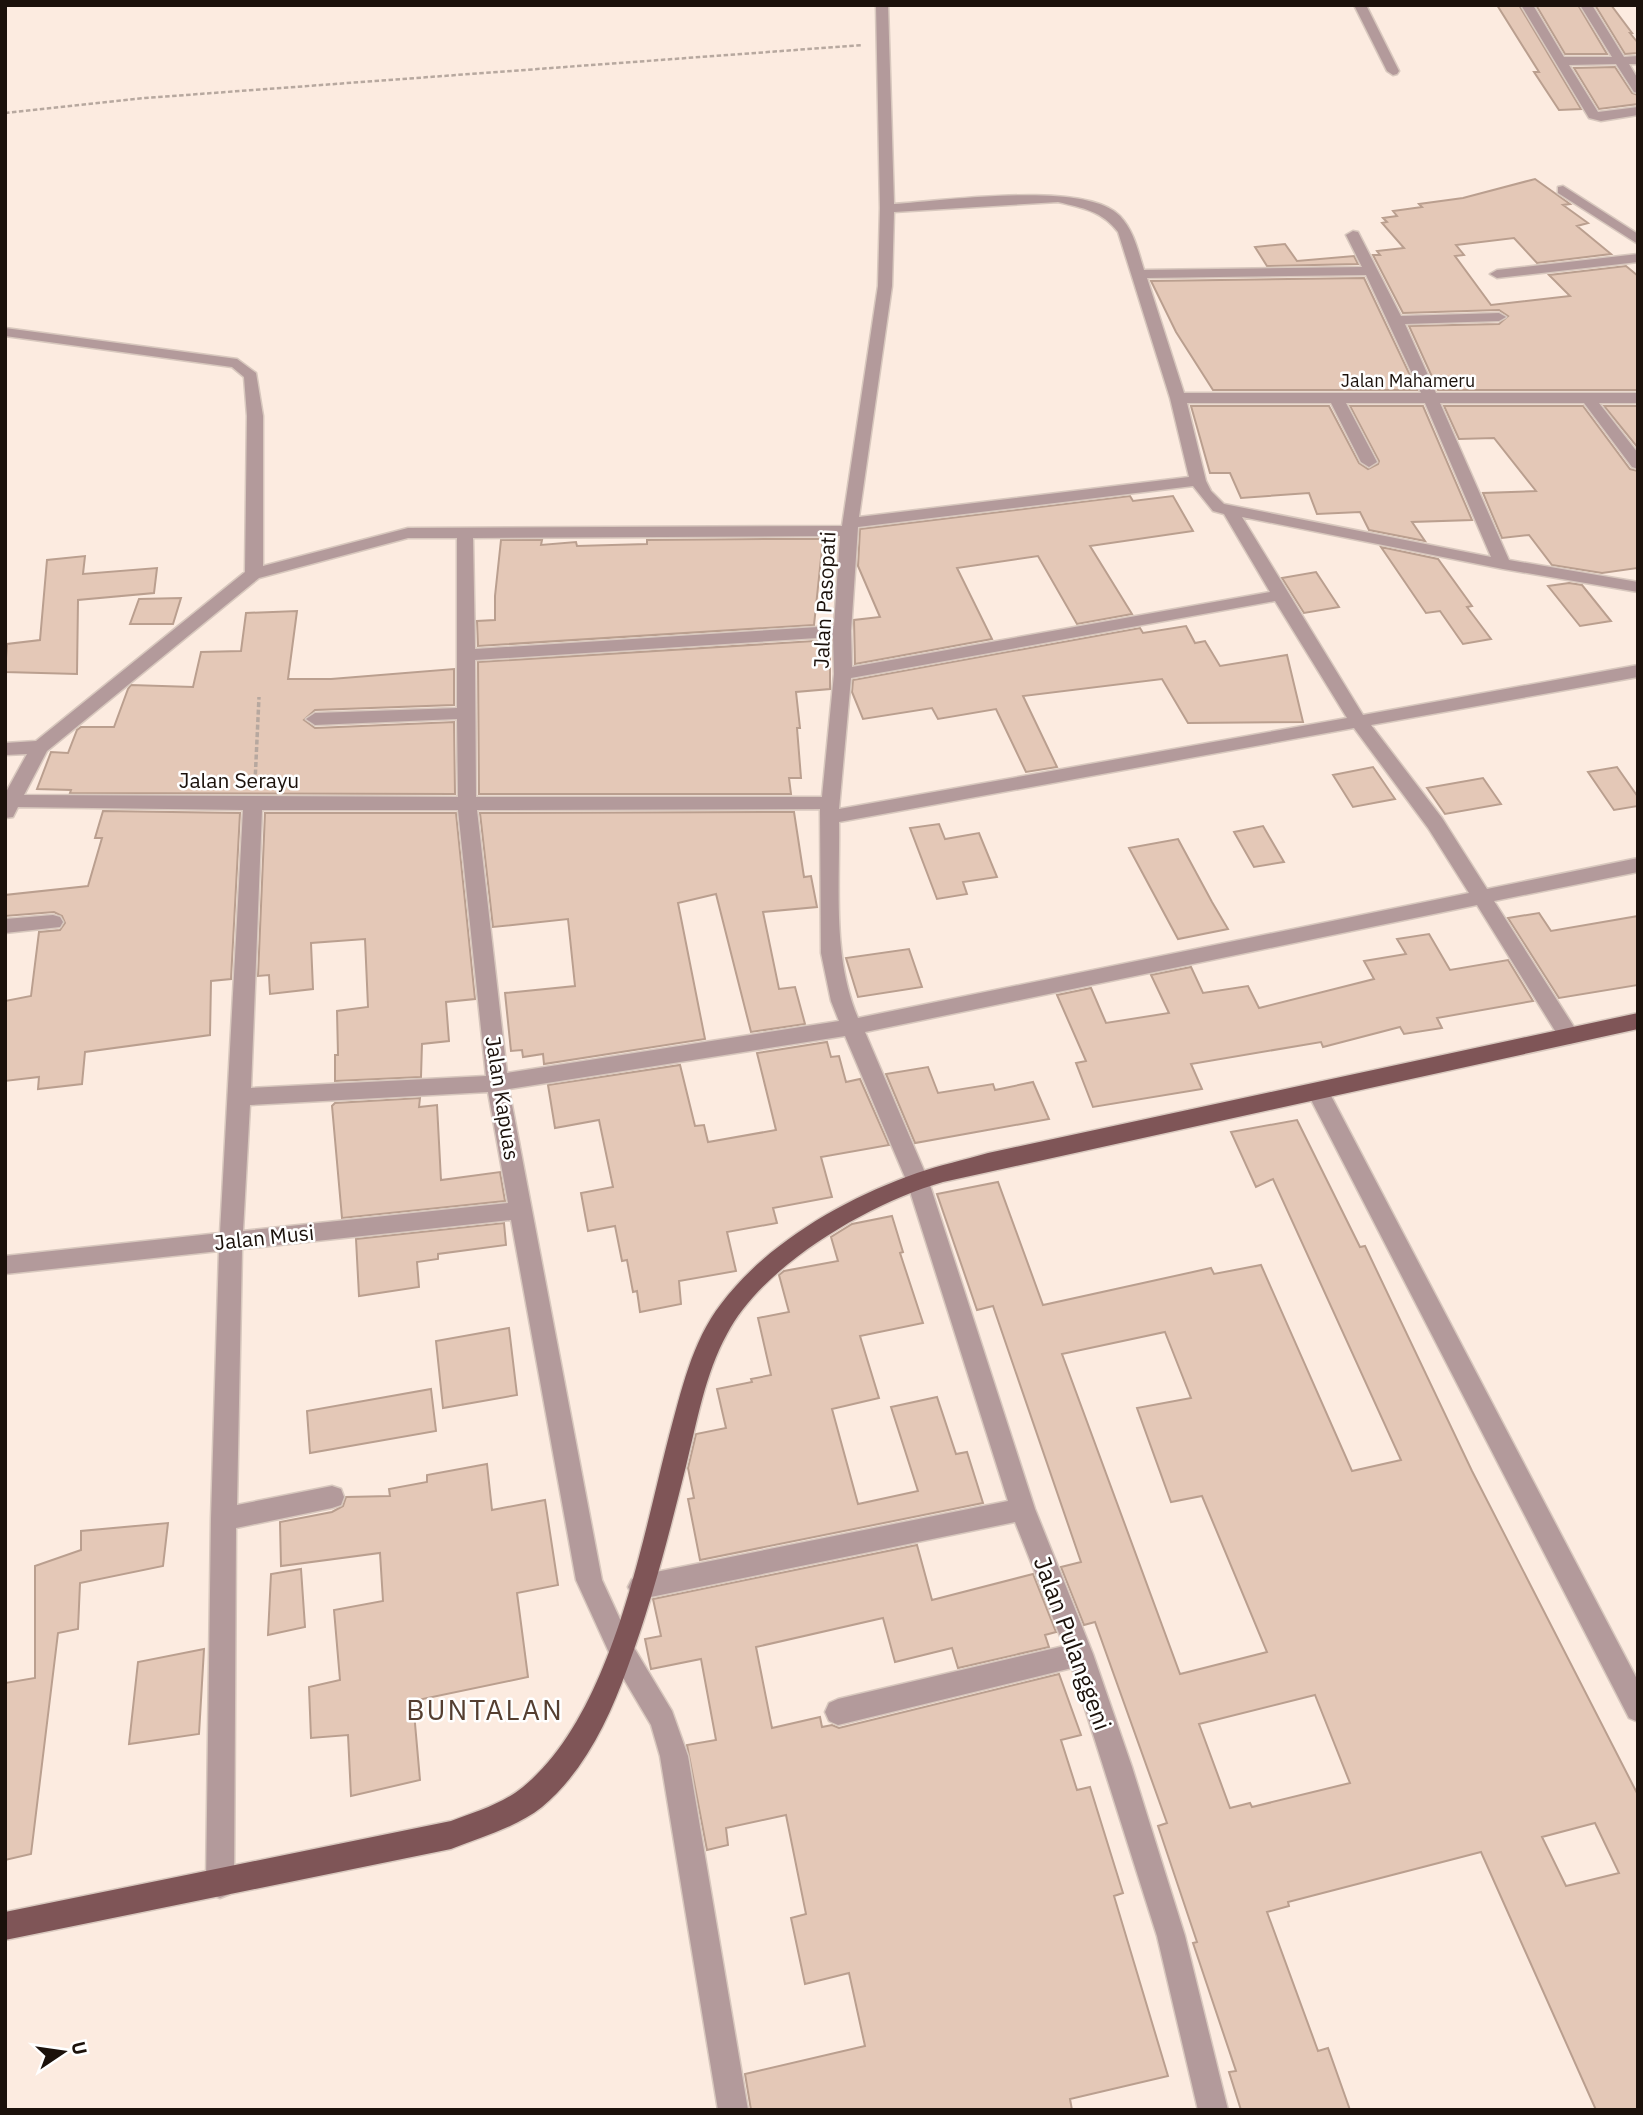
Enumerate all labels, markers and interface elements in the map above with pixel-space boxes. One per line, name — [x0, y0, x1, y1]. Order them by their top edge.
street label: Jalan Mahameru — [1341, 369, 1475, 392]
street label: Jalan Pasopati — [806, 531, 842, 669]
street label: Jalan Serayu — [179, 766, 299, 794]
street label: Jalan Kapuas — [479, 1034, 527, 1162]
street label: Jalan Musi — [213, 1218, 315, 1256]
street label: Jalan Pulanggeni — [1027, 1552, 1119, 1734]
district label: BUNTALAN — [406, 1691, 564, 1728]
north arrow — [28, 2017, 98, 2087]
text: U — [66, 2039, 93, 2057]

